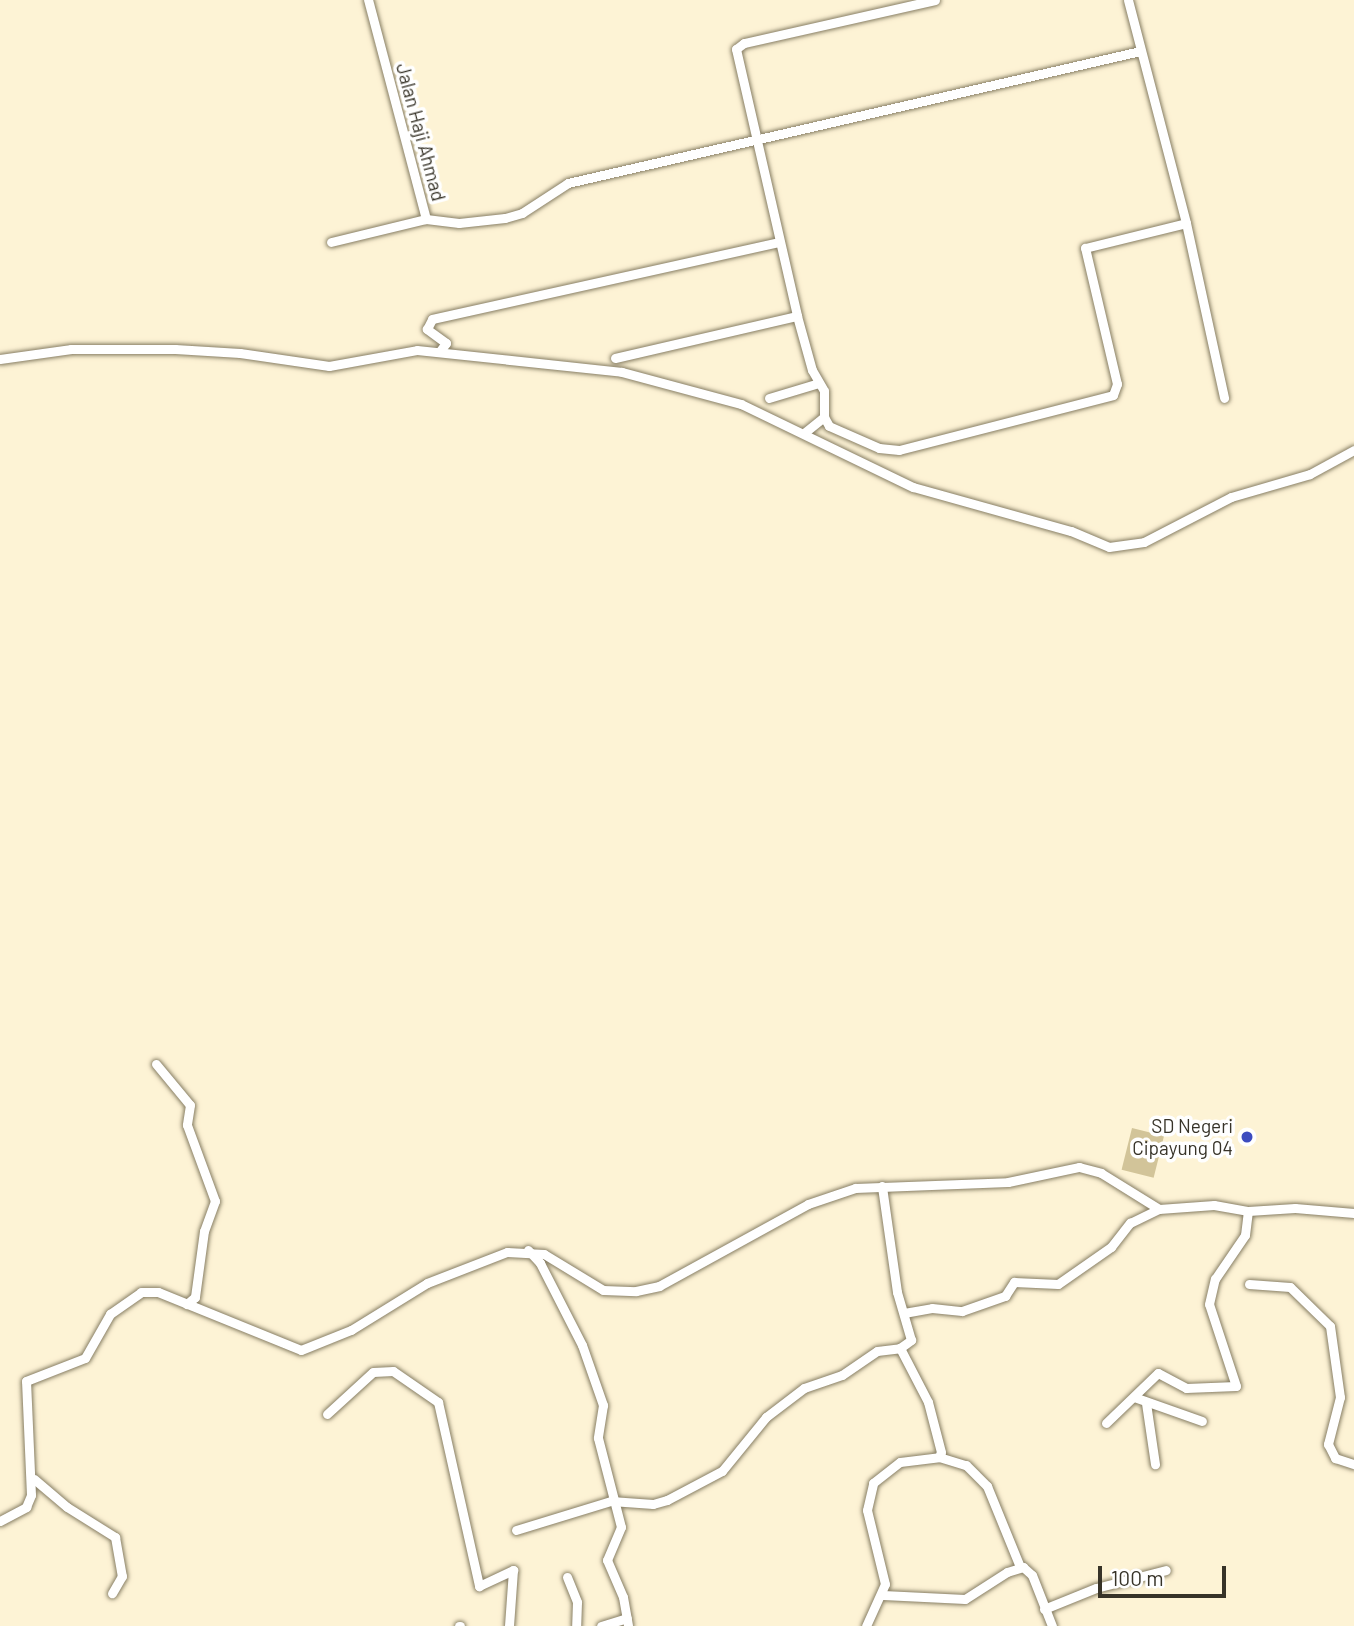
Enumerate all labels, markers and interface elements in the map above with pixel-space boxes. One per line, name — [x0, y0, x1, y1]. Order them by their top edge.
street label: Jalan Haji Ahmad — [392, 61, 450, 203]
place label: SD Negeri Cipayung 04 — [1132, 1115, 1233, 1159]
marker: SD Negeri Cipayung 04 — [1239, 1129, 1255, 1145]
scale bar — [1102, 1552, 1230, 1596]
text: 100 m — [1111, 1565, 1164, 1590]

